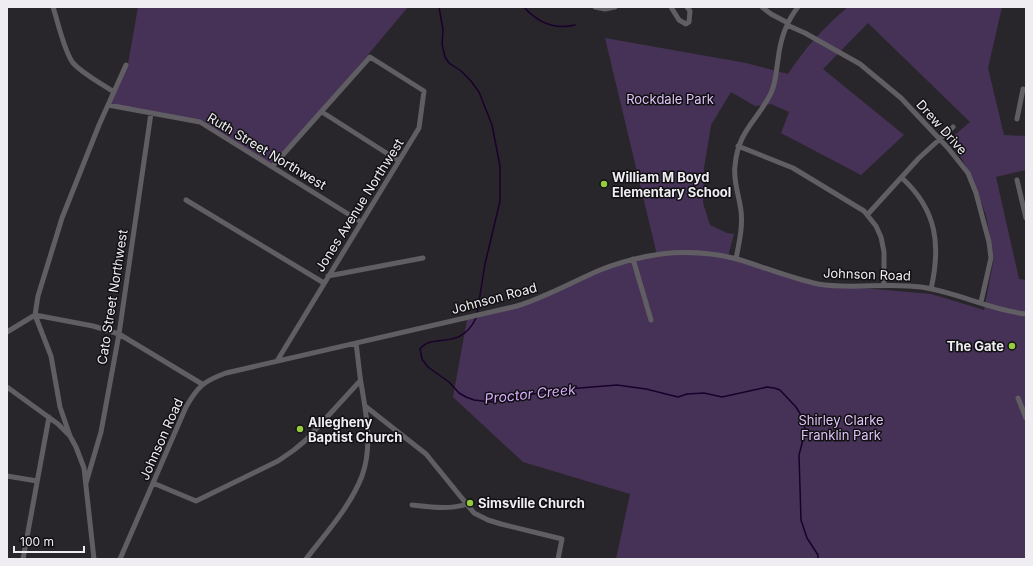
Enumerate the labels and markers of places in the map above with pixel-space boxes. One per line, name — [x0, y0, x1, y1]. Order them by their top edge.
place label: William M Boyd Elementary School — [612, 169, 731, 200]
marker: William M Boyd Elementary School — [599, 179, 609, 189]
place label: The Gate — [947, 338, 1004, 354]
marker: The Gate — [1007, 341, 1017, 351]
place label: Allegheny Baptist Church — [308, 414, 402, 445]
marker: Allegheny Baptist Church — [295, 424, 305, 434]
place label: Simsville Church — [478, 495, 585, 511]
marker: Simsville Church — [465, 498, 475, 508]

